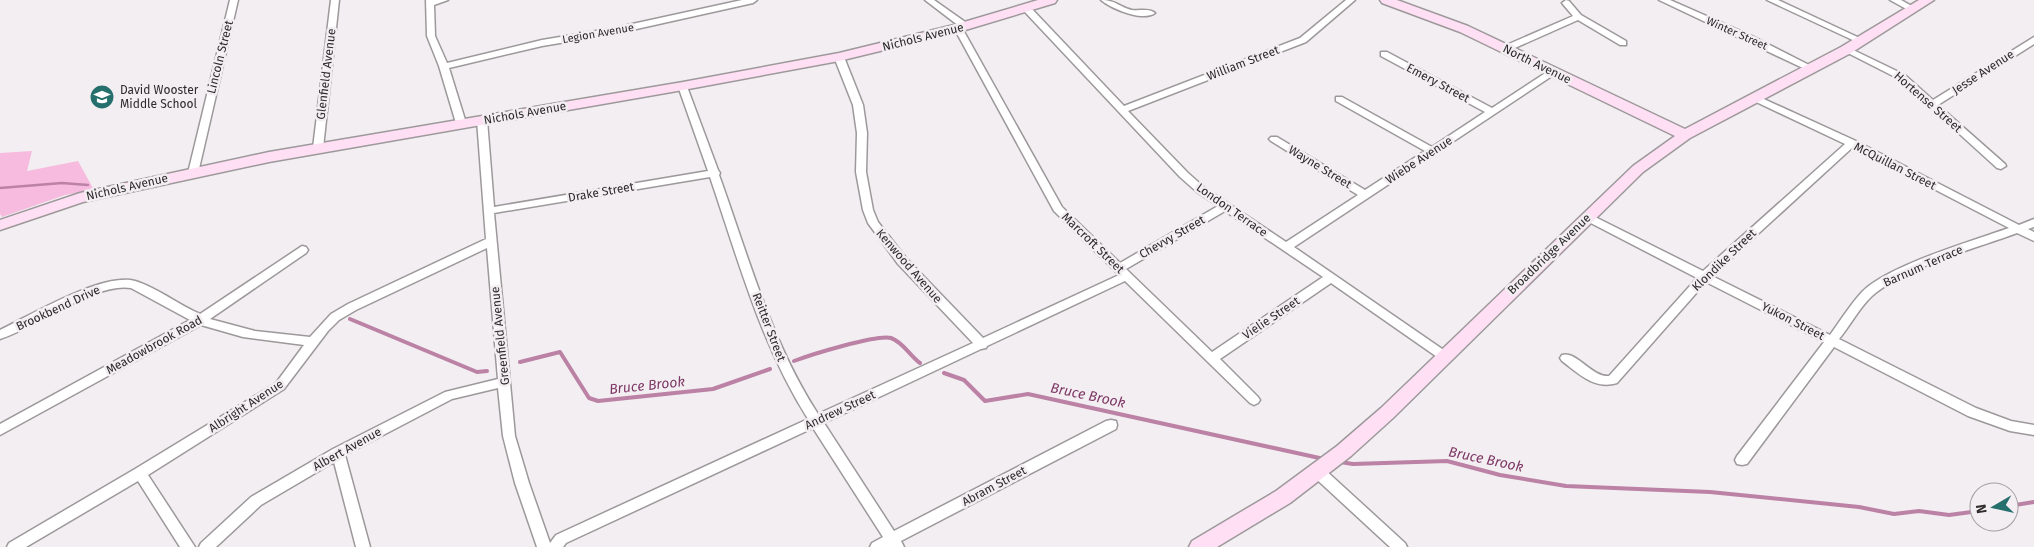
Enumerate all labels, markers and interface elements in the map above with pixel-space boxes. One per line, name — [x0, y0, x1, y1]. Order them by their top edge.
street label: Winter Street — [1704, 14, 1769, 53]
street label: Lincoln Street — [204, 18, 236, 95]
street label: Nichols Avenue — [881, 20, 965, 54]
street label: Legion Avenue — [561, 21, 635, 46]
street label: Glenfield Avenue — [313, 28, 339, 120]
street label: North Avenue — [1501, 41, 1573, 87]
street label: William Street — [1205, 43, 1282, 83]
street label: Jesse Avenue — [1949, 47, 2017, 97]
street label: Emery Street — [1404, 61, 1473, 106]
street label: Hortense Street — [1891, 69, 1965, 136]
place label: David Wooster Middle School — [120, 83, 199, 111]
school or university icon: David Wooster Middle School — [89, 84, 115, 110]
street label: Nichols Avenue — [483, 99, 567, 127]
street label: Wiebe Avenue — [1383, 133, 1455, 187]
street label: McQuillan Street — [1852, 139, 1939, 193]
street label: Wayne Street — [1286, 143, 1355, 192]
street label: Nichols Avenue — [85, 171, 169, 203]
street label: Drake Street — [567, 179, 636, 205]
street label: London Terrace — [1194, 180, 1270, 240]
street label: Marcroft Street — [1059, 210, 1128, 277]
street label: Broadbridge Avenue — [1505, 211, 1593, 297]
street label: Chevvy Street — [1137, 212, 1208, 261]
street label: Kenwood Avenue — [873, 226, 945, 306]
street label: Klondike Street — [1689, 226, 1759, 294]
street label: Barnum Terrace — [1881, 242, 1965, 290]
street label: Brookbend Drive — [14, 282, 102, 334]
street label: Greenfield Avenue — [488, 286, 512, 386]
street label: Reitter Street — [749, 291, 789, 364]
street label: Vielie Street — [1240, 293, 1303, 342]
street label: Yukon Street — [1759, 299, 1827, 343]
street label: Meadowbrook Road — [104, 313, 204, 377]
water label: Bruce Brook — [608, 373, 686, 398]
street label: Albright Avenue — [206, 377, 286, 435]
water label: Bruce Brook — [1049, 379, 1127, 412]
street label: Andrew Street — [802, 387, 878, 432]
street label: Albert Avenue — [310, 424, 384, 474]
water label: Bruce Brook — [1447, 443, 1525, 476]
street label: Abram Street — [959, 463, 1029, 509]
north arrow — [1969, 482, 2019, 532]
text: N — [1973, 503, 1991, 515]

